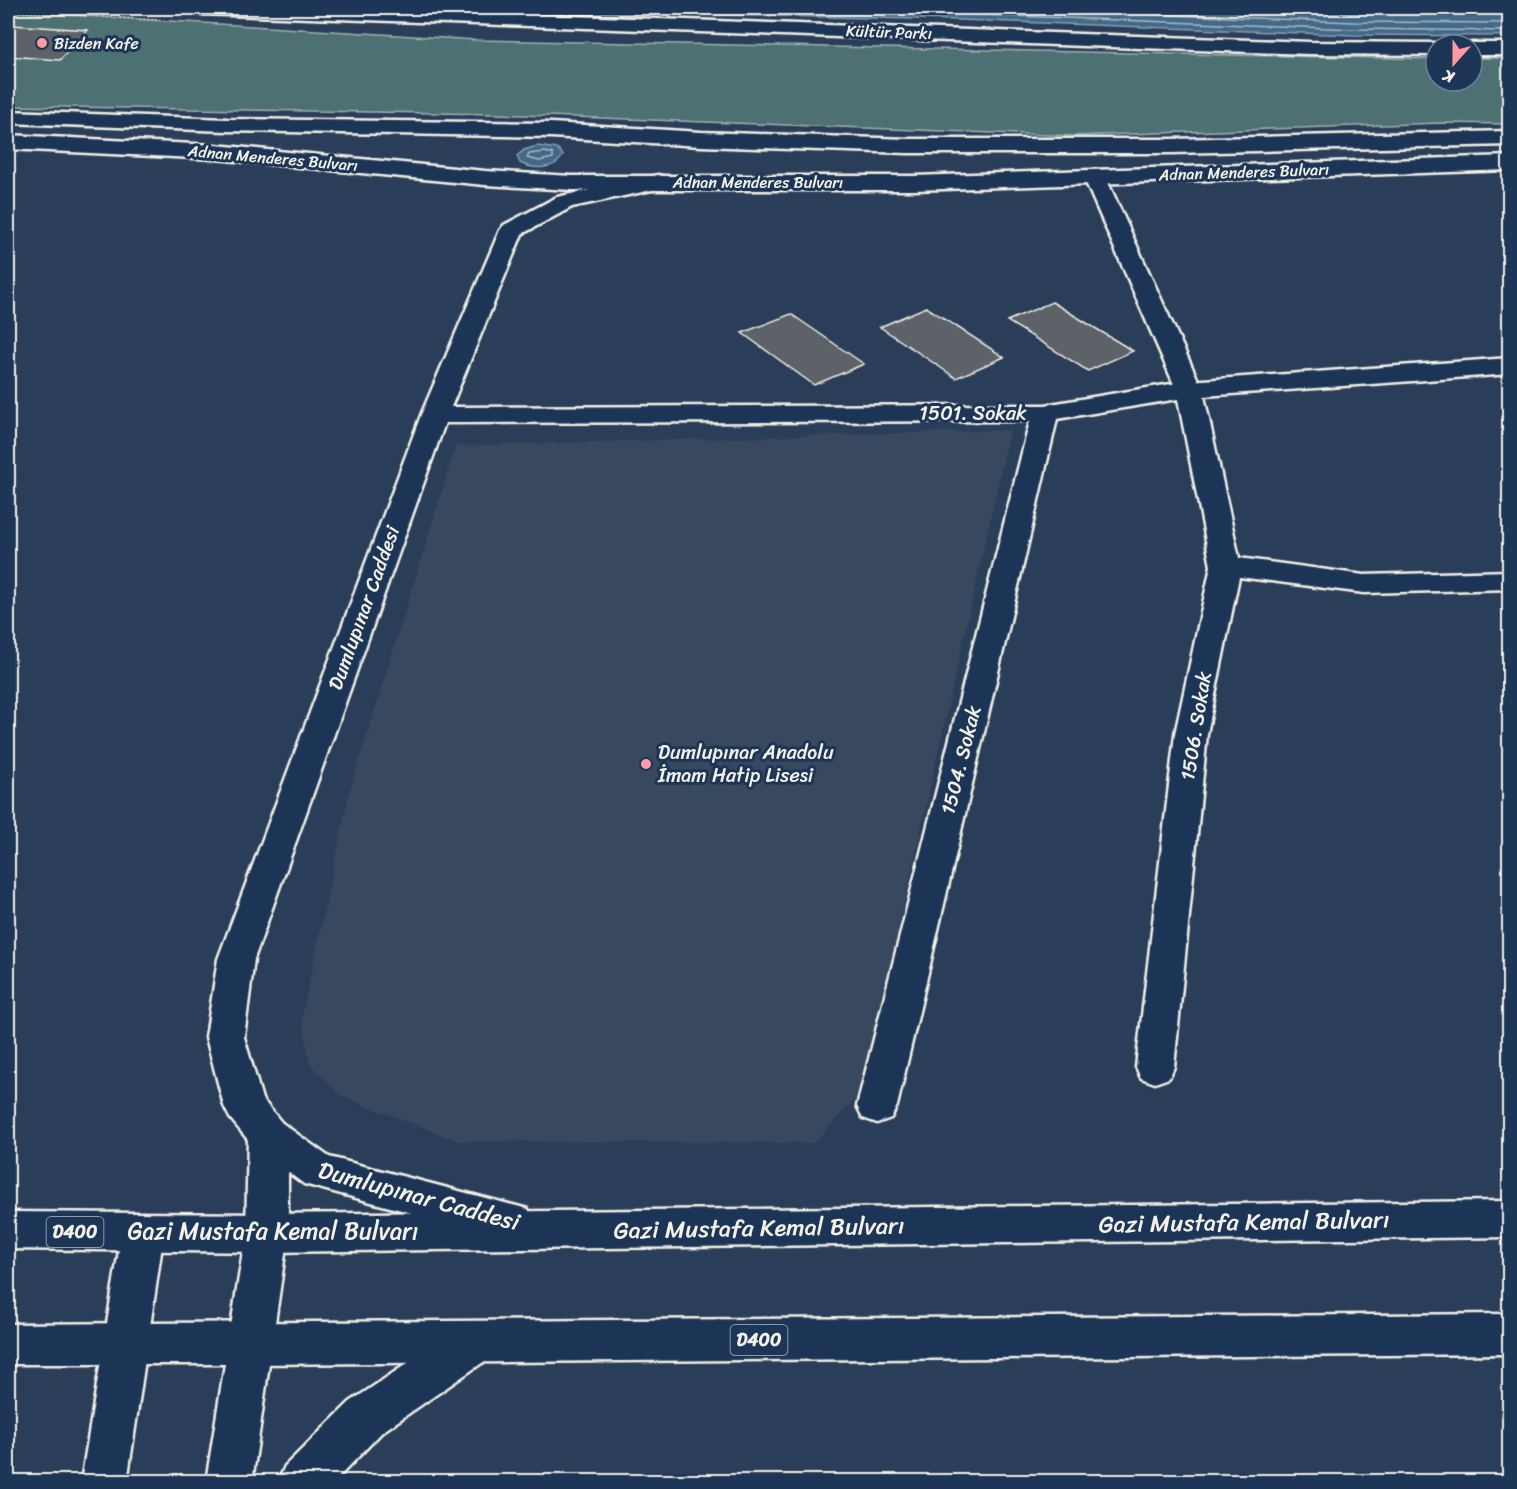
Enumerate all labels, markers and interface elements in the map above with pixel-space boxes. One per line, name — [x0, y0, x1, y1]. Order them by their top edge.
street label: Kültür Parkı — [845, 16, 933, 48]
place label: Bizden Kafe — [54, 29, 139, 58]
north arrow — [1424, 33, 1484, 93]
marker: Bizden Kafe — [35, 36, 49, 50]
text: K — [1438, 61, 1459, 92]
street label: Adnan Menderes Bulvarı — [186, 136, 359, 180]
street label: Adnan Menderes Bulvarı — [1157, 155, 1330, 190]
street label: Adnan Menderes Bulvarı — [672, 168, 843, 197]
street label: 1501. Sokak — [919, 396, 1027, 431]
street label: Dumlupınar Caddesi — [318, 519, 410, 695]
street label: 1506. Sokak — [1170, 669, 1222, 783]
street label: 1504. Sokak — [931, 701, 992, 818]
place label: Dumlupınar Anadolu İmam Hatip Lisesi — [657, 735, 834, 793]
marker: Dumlupınar Anadolu İmam Hatip Lisesi — [639, 757, 653, 771]
street label: Dumlupınar Caddesi — [313, 1149, 526, 1243]
street label: Gazi Mustafa Kemal Bulvarı — [1098, 1198, 1390, 1246]
street label: Gazi Mustafa Kemal Bulvarı — [613, 1204, 905, 1252]
street label: Gazi Mustafa Kemal Bulvarı — [128, 1210, 418, 1252]
road number: D400 — [46, 1217, 104, 1247]
road number: D400 — [730, 1325, 788, 1355]

